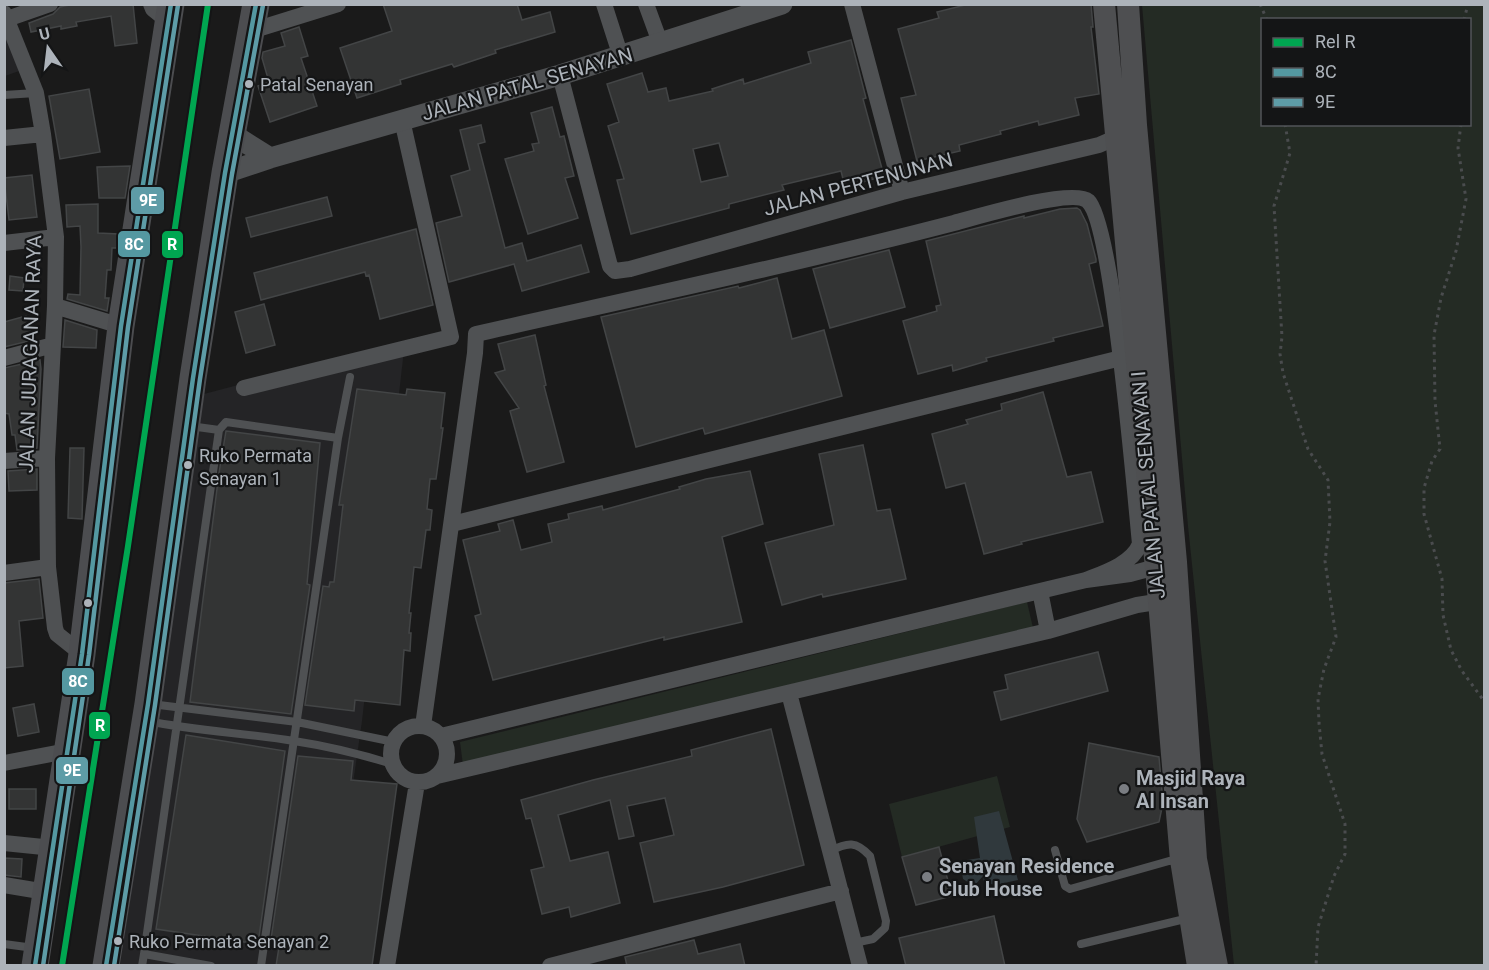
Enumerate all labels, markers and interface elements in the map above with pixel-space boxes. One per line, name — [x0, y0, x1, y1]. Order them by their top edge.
north arrow — [18, 18, 78, 78]
legend — [1261, 18, 1471, 126]
text: U — [37, 23, 52, 44]
text: Rel R — [1315, 31, 1356, 52]
street label: JALAN PATAL SENAYAN — [419, 42, 635, 126]
text: 8C — [1315, 61, 1337, 82]
place label: Patal Senayan — [260, 74, 374, 95]
marker: Patal Senayan — [243, 78, 255, 90]
text: 9E — [1315, 91, 1335, 112]
street label: JALAN PERTENUNAN — [761, 147, 955, 221]
line badge: 9E — [130, 186, 165, 215]
text: 9E — [139, 191, 157, 210]
line badge: 8C — [117, 230, 151, 258]
line badge: R — [161, 230, 184, 259]
street label: JALAN JURAGANAN RAYA — [14, 234, 46, 474]
text: 8C — [124, 235, 144, 254]
text: R — [167, 235, 177, 254]
street label: JALAN PATAL SENAYAN I — [1126, 370, 1170, 600]
place label: Ruko Permata Senayan 1 — [199, 445, 312, 489]
marker: Ruko Permata Senayan 1 — [182, 459, 194, 471]
unlabelled marker — [82, 597, 94, 609]
line badge: 8C — [61, 667, 95, 696]
text: 8C — [68, 672, 88, 691]
line badge: R — [88, 711, 111, 740]
text: R — [95, 716, 105, 735]
line badge: 9E — [55, 756, 89, 785]
text: 9E — [63, 761, 81, 780]
place label: Masjid Raya Al Insan — [1136, 766, 1246, 813]
marker: Masjid Raya Al Insan — [1117, 782, 1131, 796]
place label: Senayan Residence Club House — [939, 854, 1115, 901]
marker: Senayan Residence Club House — [920, 870, 934, 884]
place label: Ruko Permata Senayan 2 — [129, 931, 329, 952]
marker: Ruko Permata Senayan 2 — [112, 935, 124, 947]

